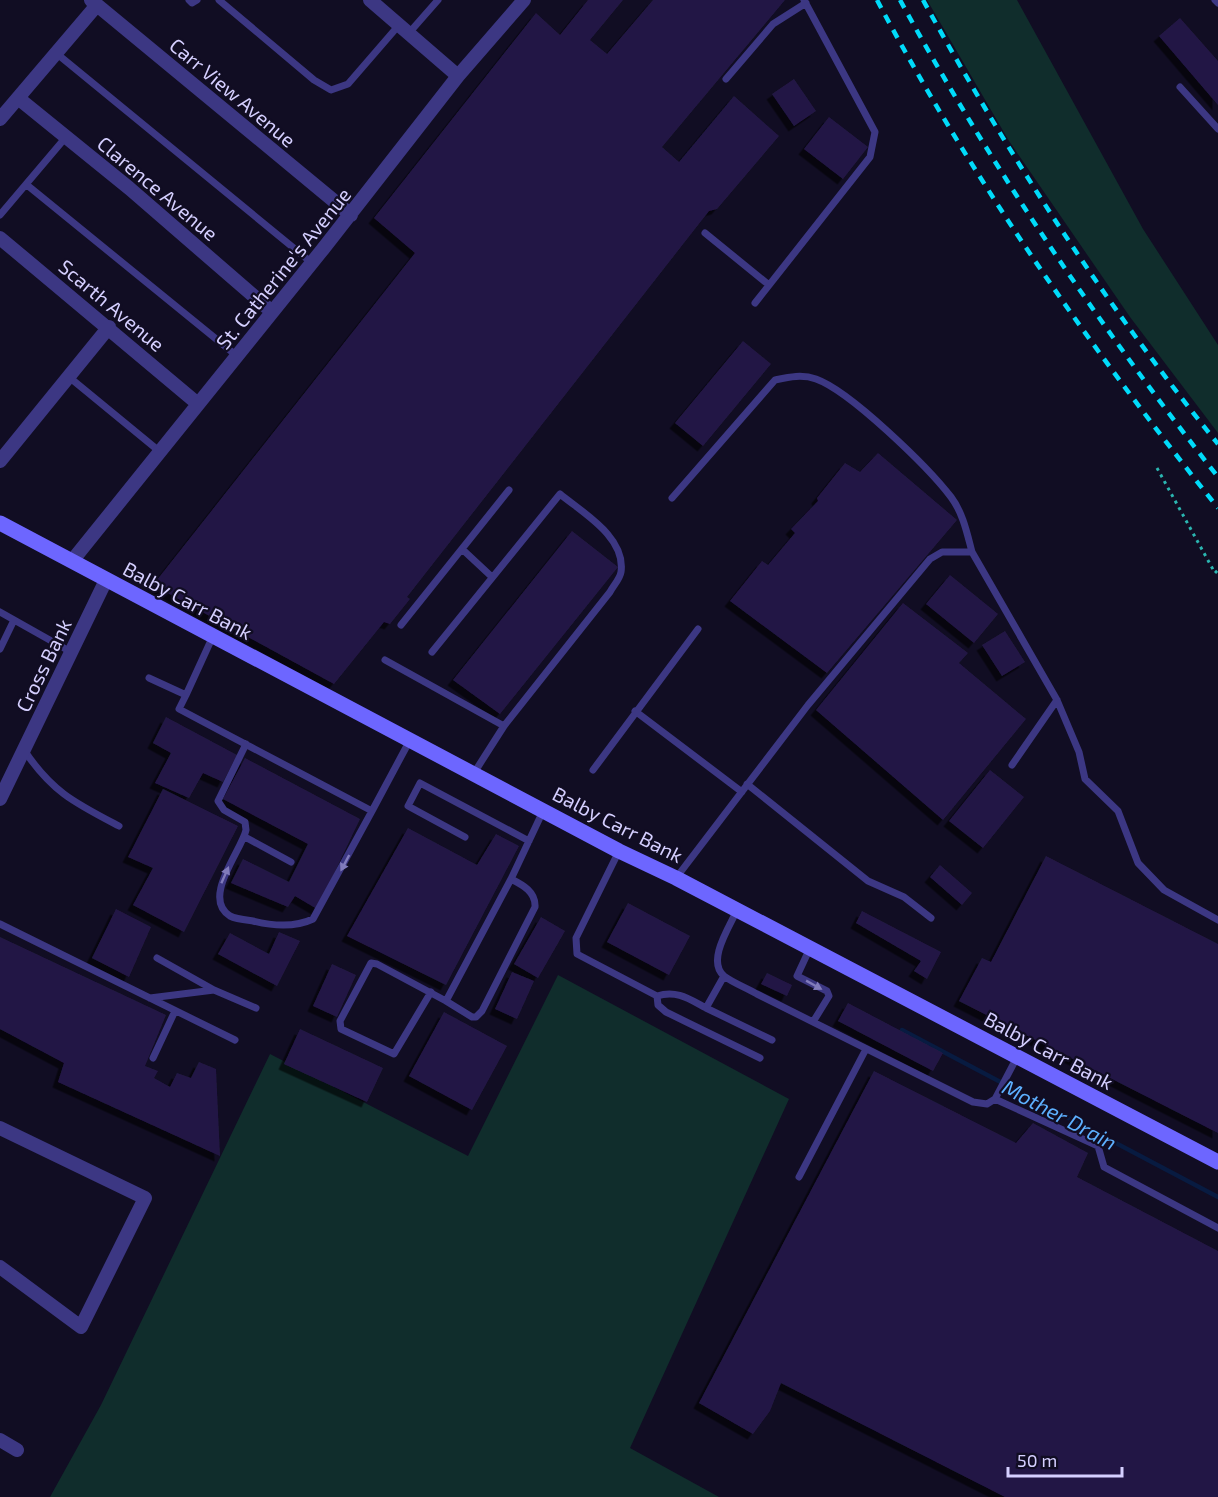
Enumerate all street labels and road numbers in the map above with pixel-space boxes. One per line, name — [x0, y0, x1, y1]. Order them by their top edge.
street label: Carr View Avenue — [165, 32, 301, 152]
street label: Clarence Avenue — [93, 131, 223, 245]
street label: St. Catherine's Avenue — [211, 182, 355, 354]
street label: Scarth Avenue — [54, 254, 170, 356]
street label: Balby Carr Bank — [119, 556, 257, 644]
street label: Cross Bank — [10, 615, 76, 715]
street label: Balby Carr Bank — [549, 781, 687, 867]
street label: Balby Carr Bank — [980, 1006, 1118, 1094]

